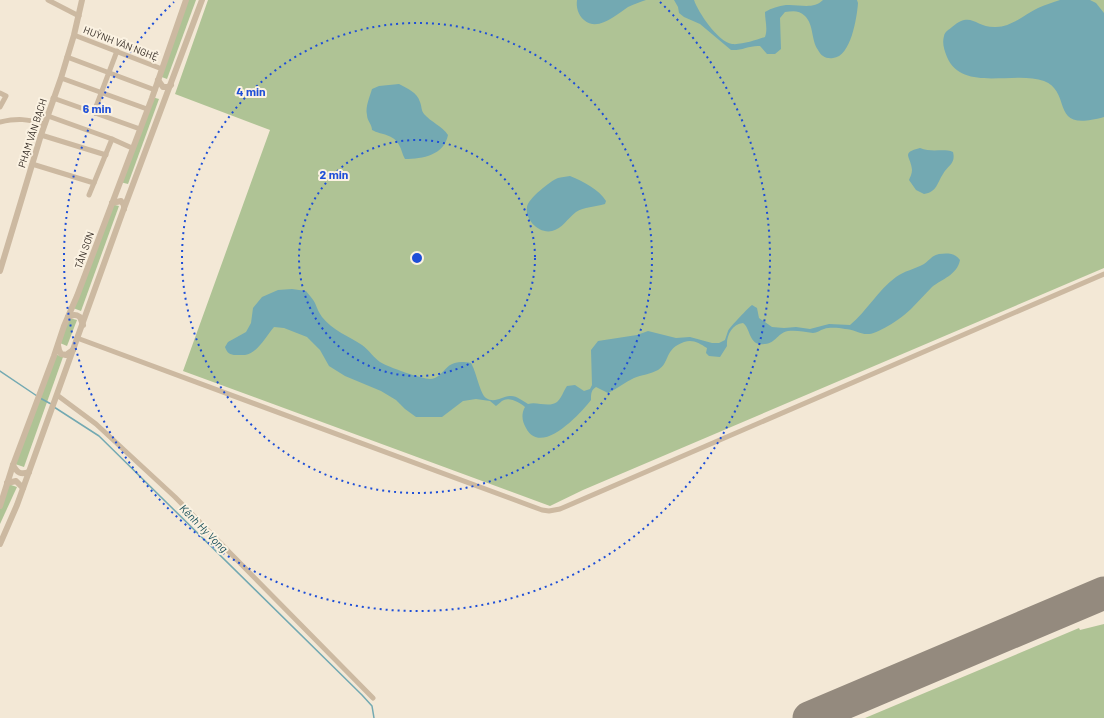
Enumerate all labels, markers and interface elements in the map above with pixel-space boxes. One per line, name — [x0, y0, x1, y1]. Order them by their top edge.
street label: HUỲNH VĂN NGHỆ — [82, 23, 160, 63]
text: 4 min — [236, 84, 266, 98]
street label: PHẠM VĂN BẠCH — [15, 97, 49, 169]
text: 6 min — [83, 101, 111, 115]
text: 2 min — [320, 167, 348, 181]
street label: TÂN SƠN — [72, 230, 96, 270]
centre of rings — [410, 251, 424, 265]
water label: Kênh Hy Vọng — [177, 501, 231, 555]

